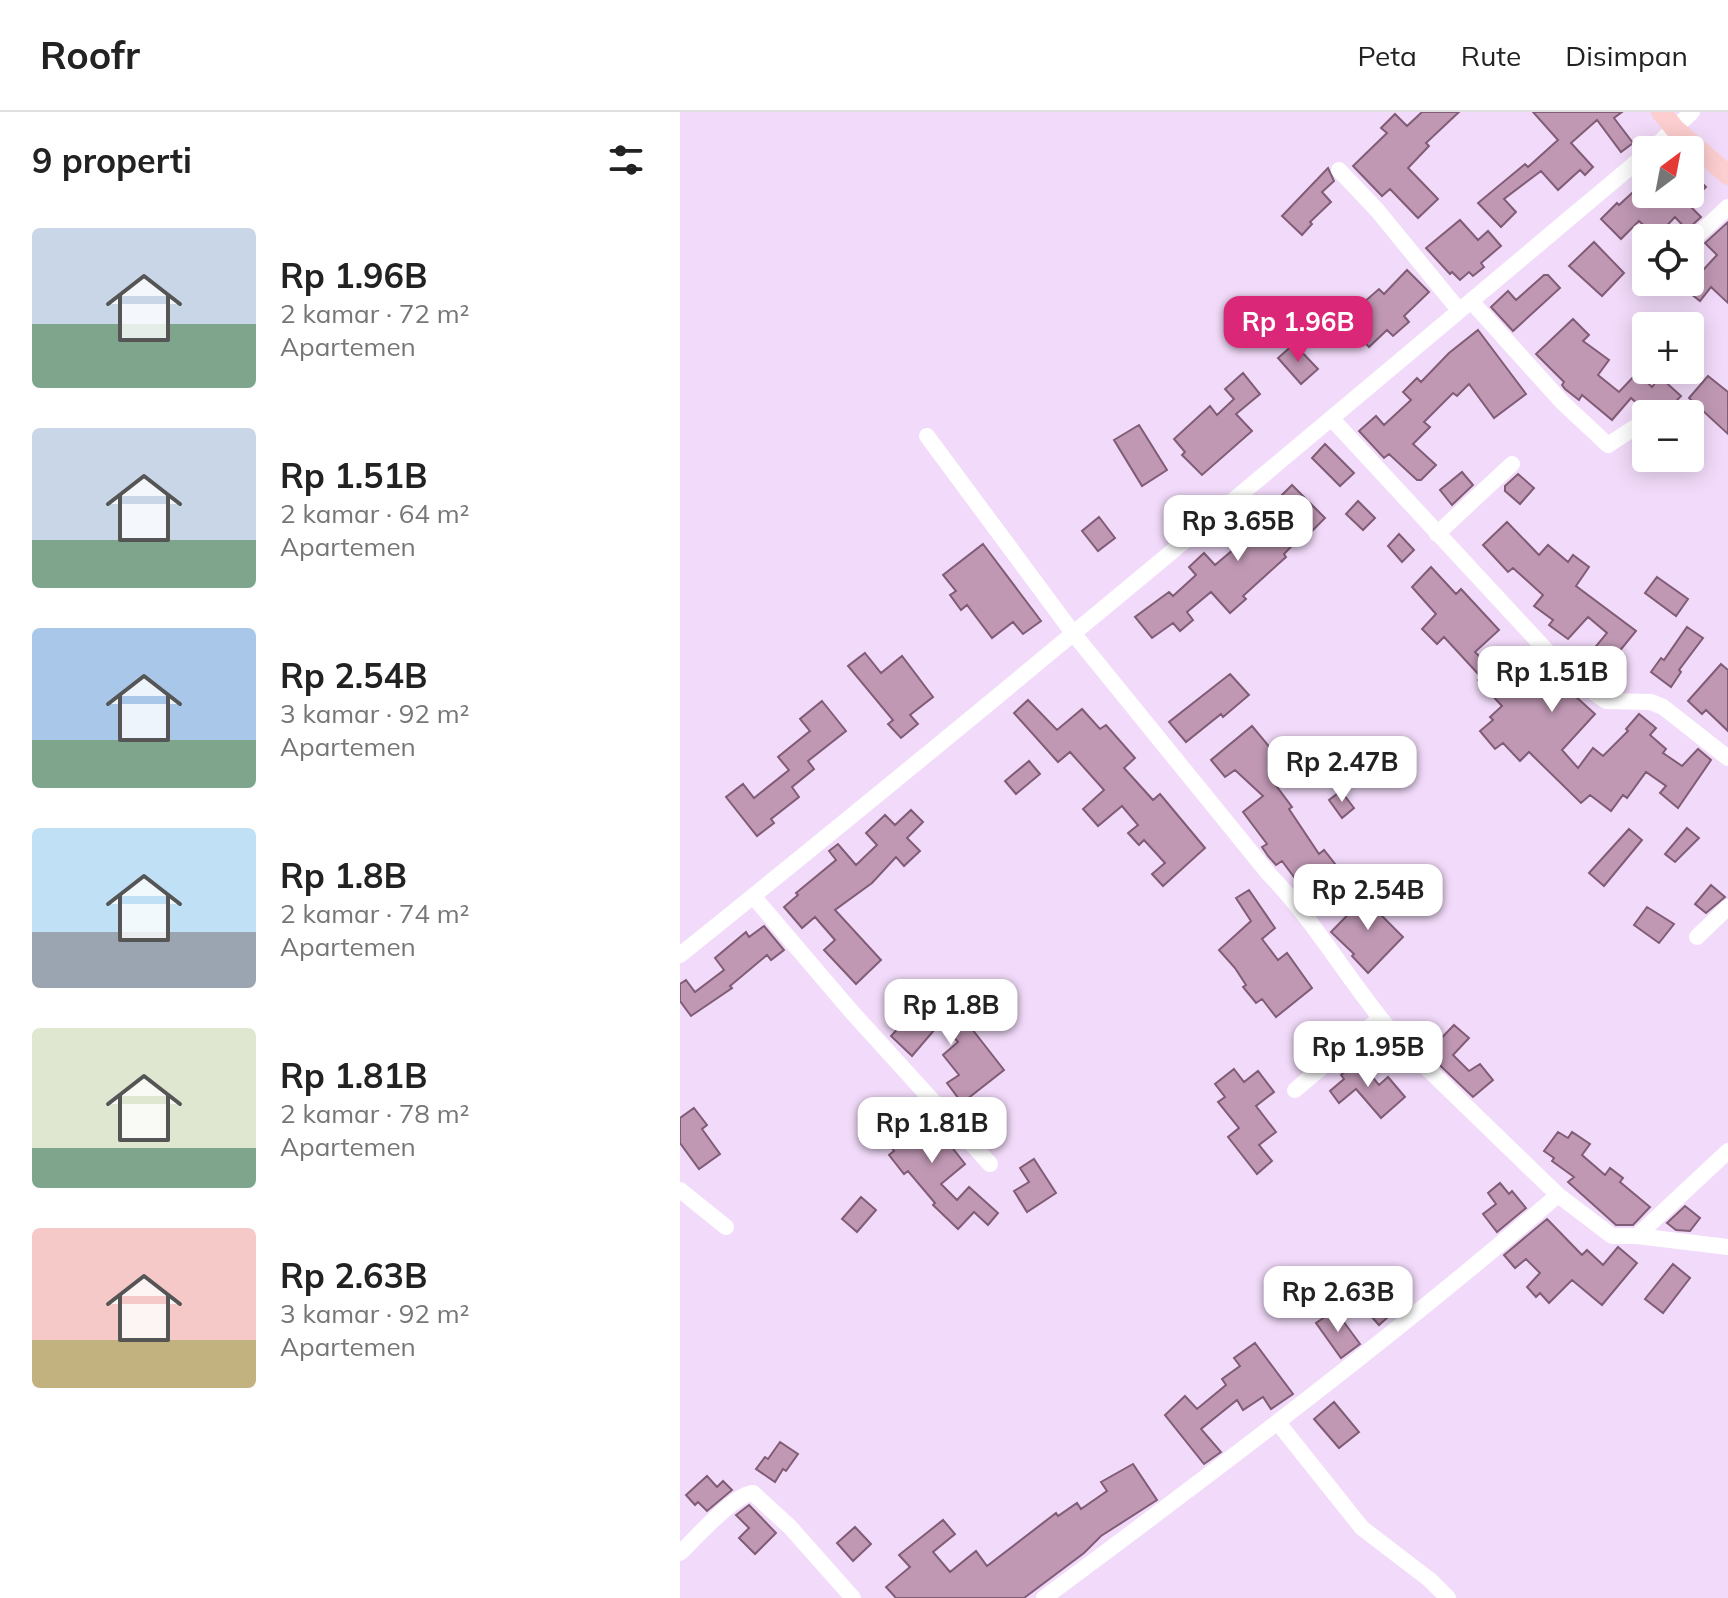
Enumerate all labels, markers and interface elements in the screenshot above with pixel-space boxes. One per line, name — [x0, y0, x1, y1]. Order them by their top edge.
text: Roofr — [40, 31, 140, 79]
text: Peta — [1357, 38, 1417, 73]
text: Rute — [1461, 38, 1521, 73]
text: Disimpan — [1565, 38, 1688, 73]
north arrow — [1632, 136, 1704, 208]
map controls — [1632, 136, 1704, 472]
icon: filters — [604, 138, 648, 182]
text: 9 properti — [32, 139, 192, 182]
button: locate — [1632, 224, 1704, 296]
text: Rp 1.96B — [280, 254, 427, 297]
icon: home — [96, 260, 192, 356]
pin: Rp 1.96B — [1215, 296, 1381, 364]
text: 2 kamar · 72 m² — [280, 297, 469, 330]
text: Rp 1.96B — [1242, 305, 1354, 338]
button: + — [1632, 312, 1704, 384]
text: Apartemen — [280, 330, 416, 363]
button: − — [1632, 400, 1704, 472]
text: Rp 1.51B — [280, 454, 427, 497]
icon: home — [96, 460, 192, 556]
pin: Rp 3.65B — [1155, 495, 1321, 563]
text: 2 kamar · 64 m² — [280, 497, 469, 530]
text: Rp 3.65B — [1182, 504, 1294, 537]
text: Apartemen — [280, 530, 416, 563]
pin: Rp 1.51B — [1469, 646, 1635, 714]
text: Rp 2.54B — [280, 654, 427, 697]
text: Rp 1.51B — [1496, 655, 1608, 688]
icon: home — [96, 660, 192, 756]
text: 3 kamar · 92 m² — [280, 697, 469, 730]
text: Apartemen — [280, 730, 416, 763]
pin: Rp 2.47B — [1259, 736, 1425, 804]
text: Rp 2.47B — [1286, 745, 1398, 778]
text: Rp 1.8B — [280, 854, 407, 897]
icon: home — [96, 860, 192, 956]
pin: Rp 2.54B — [1285, 864, 1451, 932]
text: Rp 2.54B — [1312, 873, 1424, 906]
text: 2 kamar · 74 m² — [280, 897, 469, 930]
text: Apartemen — [280, 930, 416, 963]
pin: Rp 1.8B — [877, 979, 1025, 1047]
text: Rp 1.8B — [902, 988, 1000, 1021]
pin: Rp 1.95B — [1285, 1021, 1451, 1089]
text: Rp 1.95B — [1312, 1030, 1424, 1063]
text: Rp 1.81B — [280, 1054, 427, 1097]
icon: home — [96, 1060, 192, 1156]
text: 2 kamar · 78 m² — [280, 1097, 469, 1130]
pin: Rp 1.81B — [849, 1097, 1015, 1165]
text: Rp 1.81B — [876, 1106, 988, 1139]
text: Apartemen — [280, 1130, 416, 1163]
text: Rp 2.63B — [280, 1254, 427, 1297]
icon: home — [96, 1260, 192, 1356]
pin: Rp 2.63B — [1255, 1266, 1421, 1334]
text: Rp 2.63B — [1282, 1275, 1394, 1308]
text: 3 kamar · 92 m² — [280, 1297, 469, 1330]
text: Apartemen — [280, 1330, 416, 1363]

